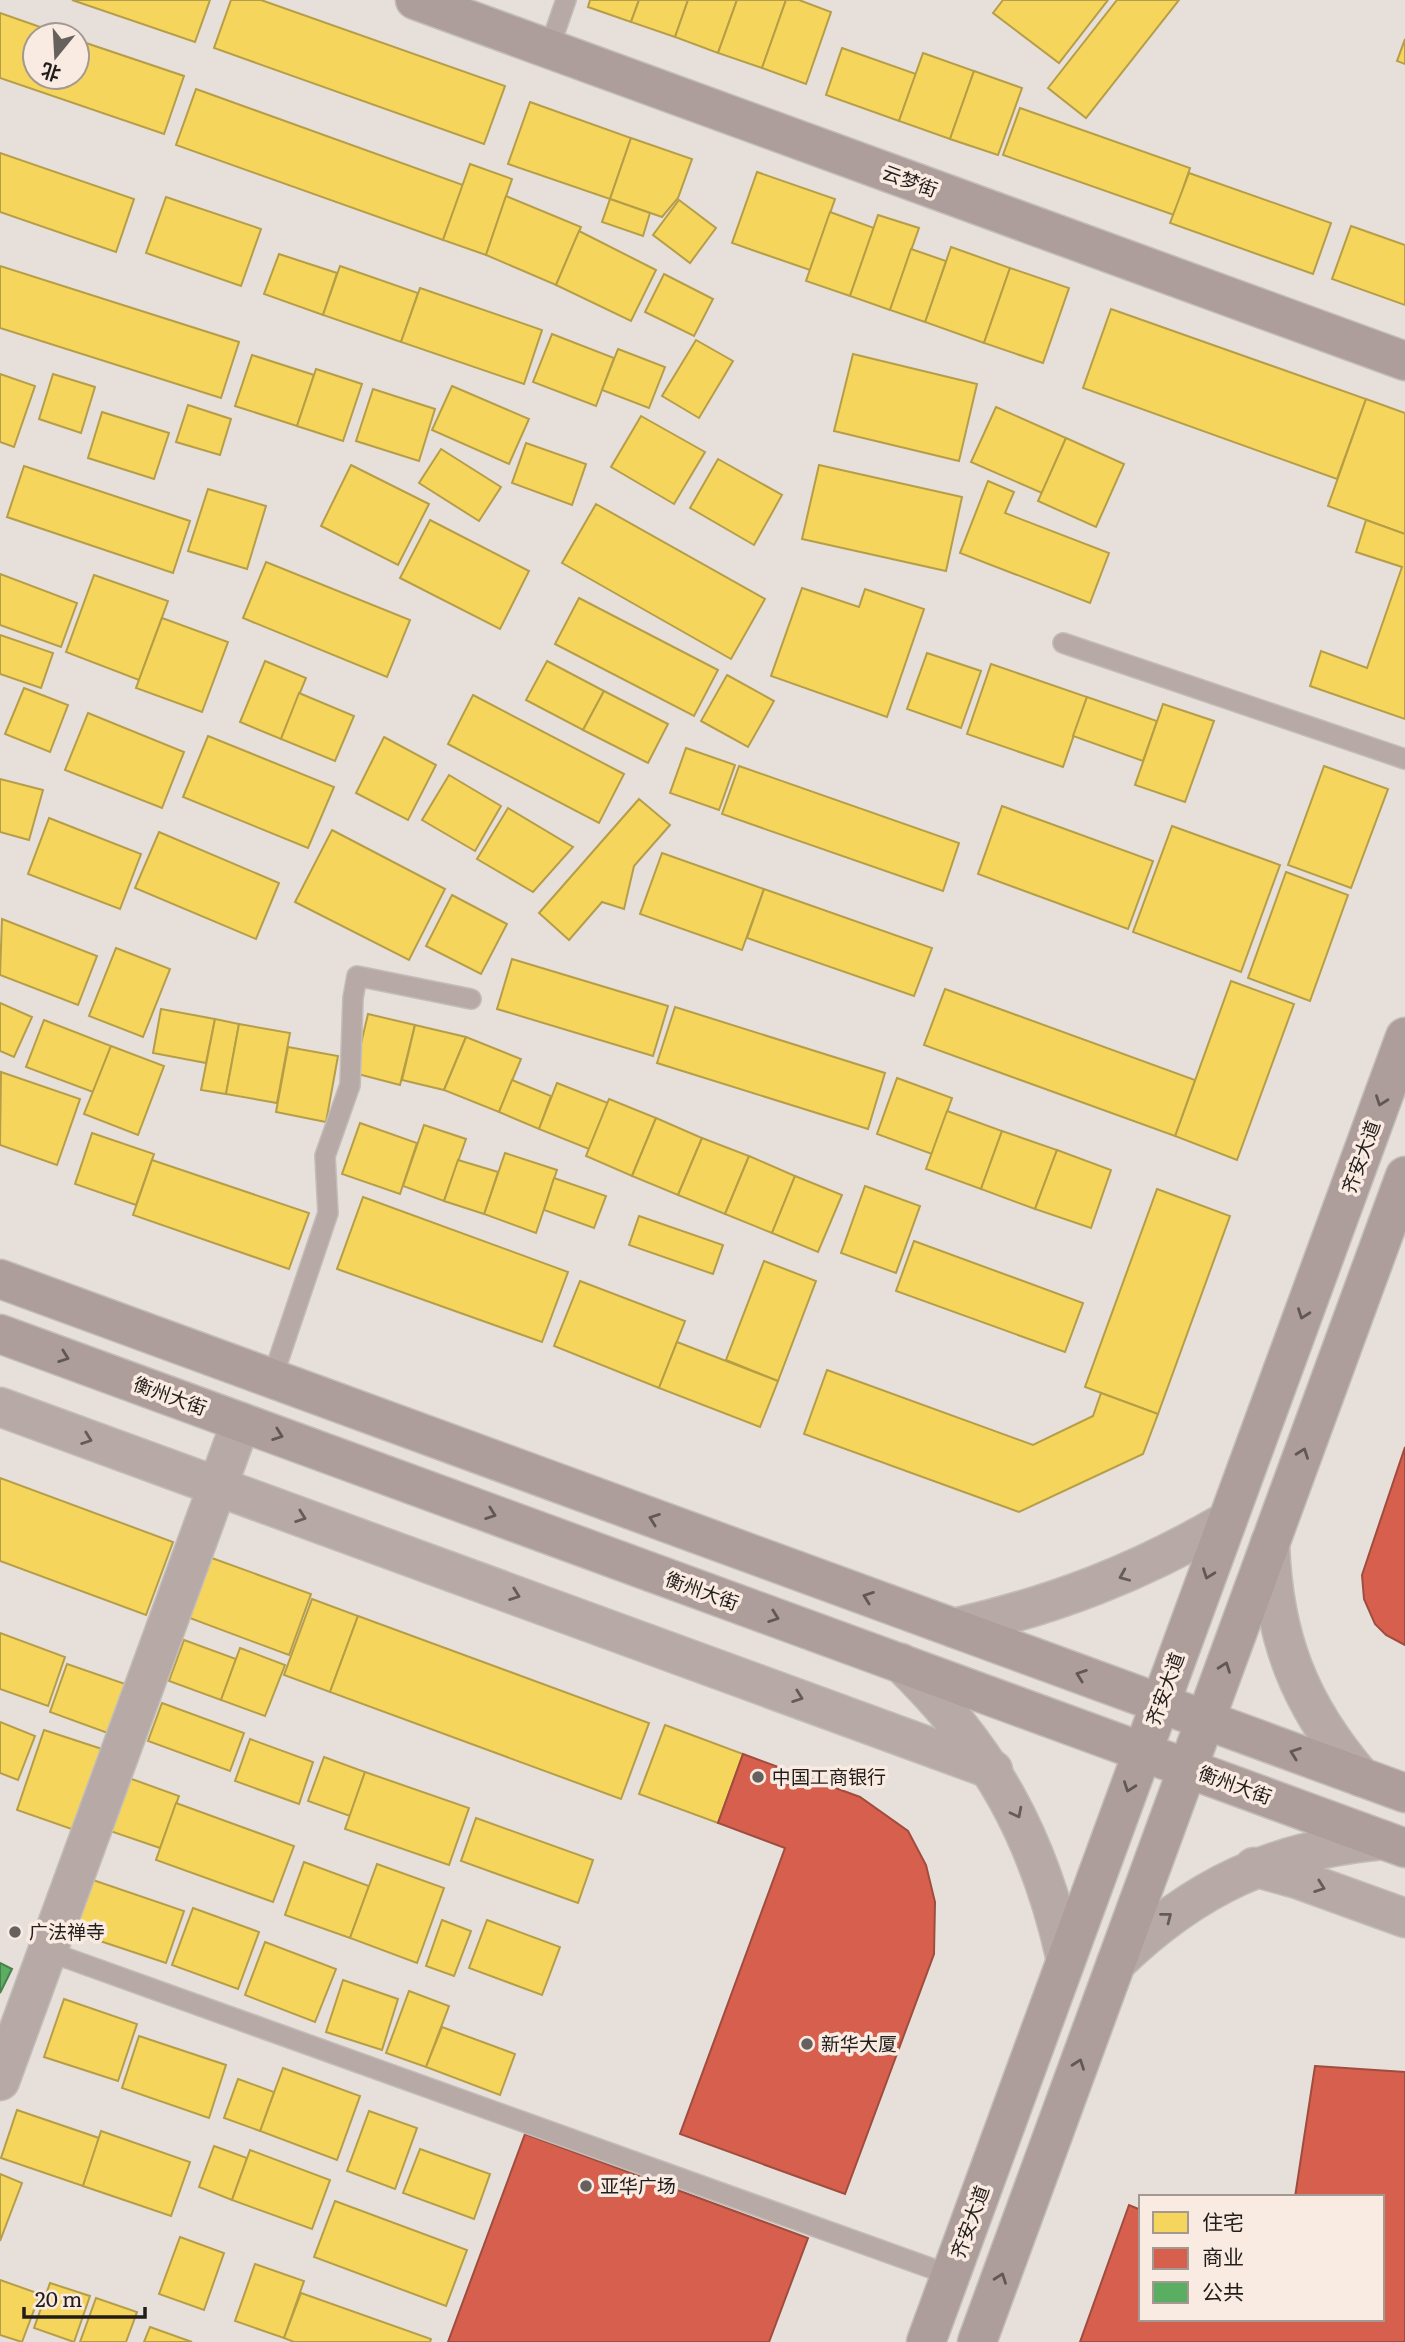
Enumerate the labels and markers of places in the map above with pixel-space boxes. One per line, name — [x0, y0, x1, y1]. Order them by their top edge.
place label: 中国工商银行 — [772, 1762, 886, 1790]
marker: 中国工商银行 — [750, 1769, 766, 1785]
place label: 广法禅寺 — [29, 1917, 105, 1945]
marker: 广法禅寺 — [7, 1924, 23, 1940]
place label: 新华大厦 — [821, 2029, 897, 2057]
marker: 新华大厦 — [799, 2036, 815, 2052]
place label: 亚华广场 — [600, 2171, 676, 2199]
marker: 亚华广场 — [578, 2178, 594, 2194]

